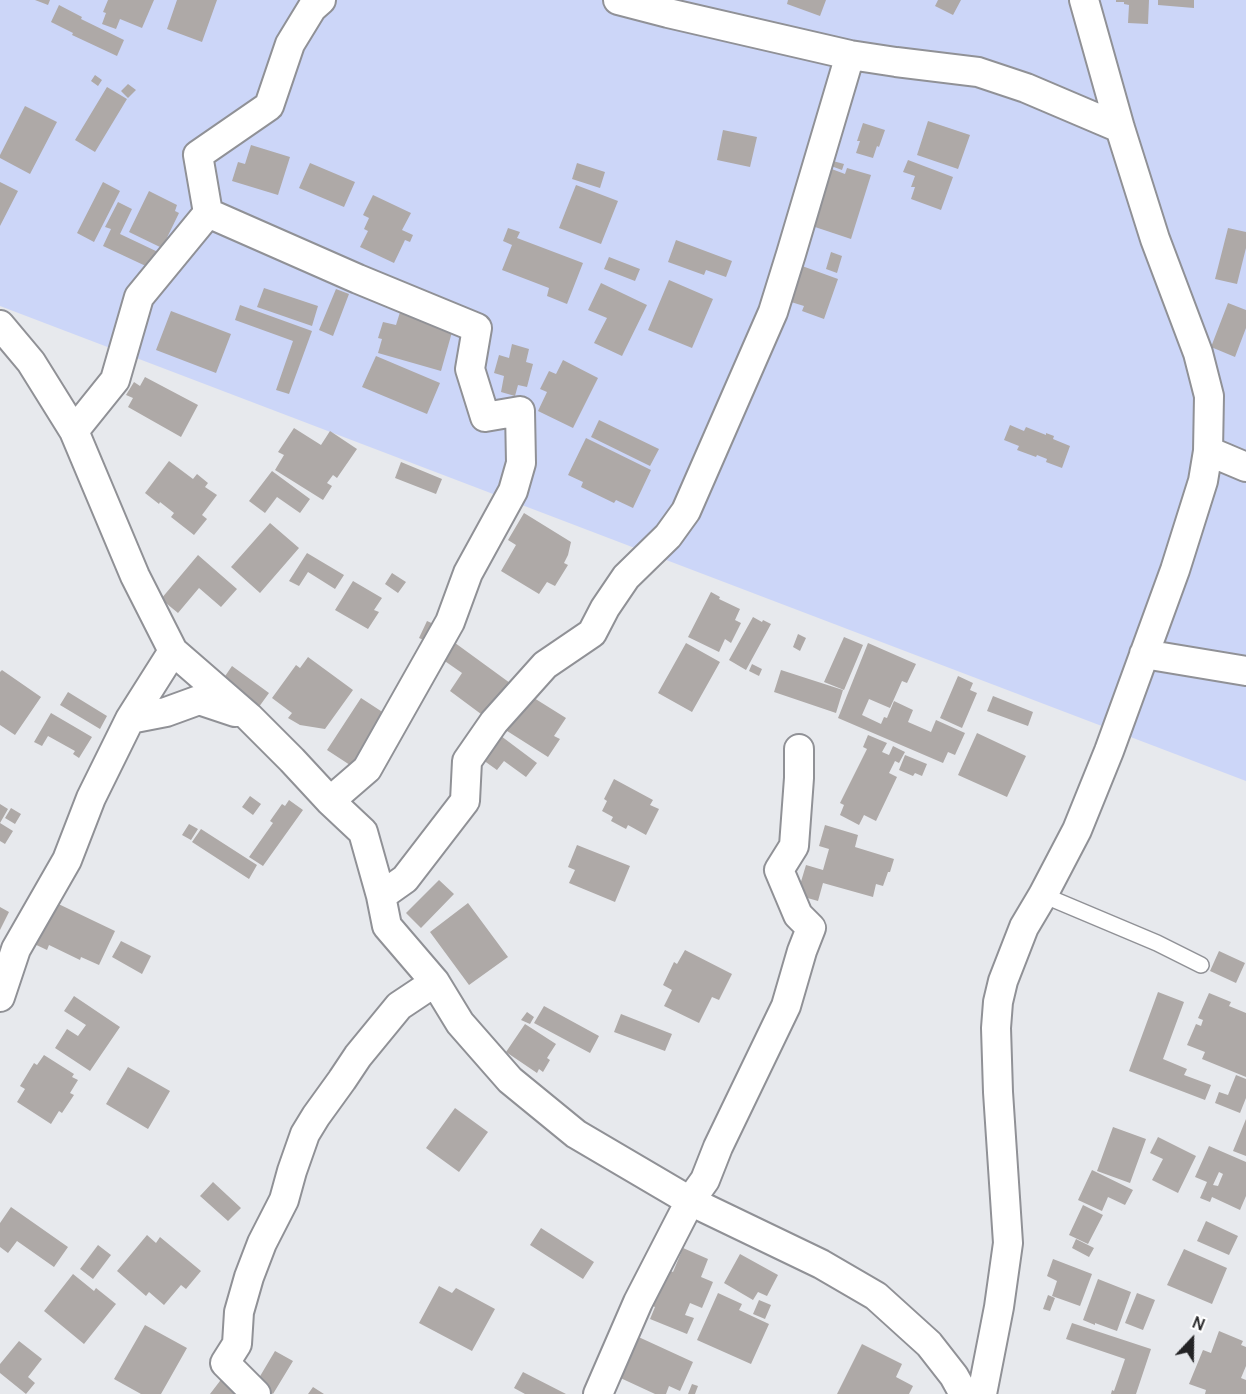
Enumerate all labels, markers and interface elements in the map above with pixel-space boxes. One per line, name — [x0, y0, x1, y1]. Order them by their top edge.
north arrow — [1162, 1310, 1222, 1370]
text: N — [1189, 1311, 1208, 1336]

